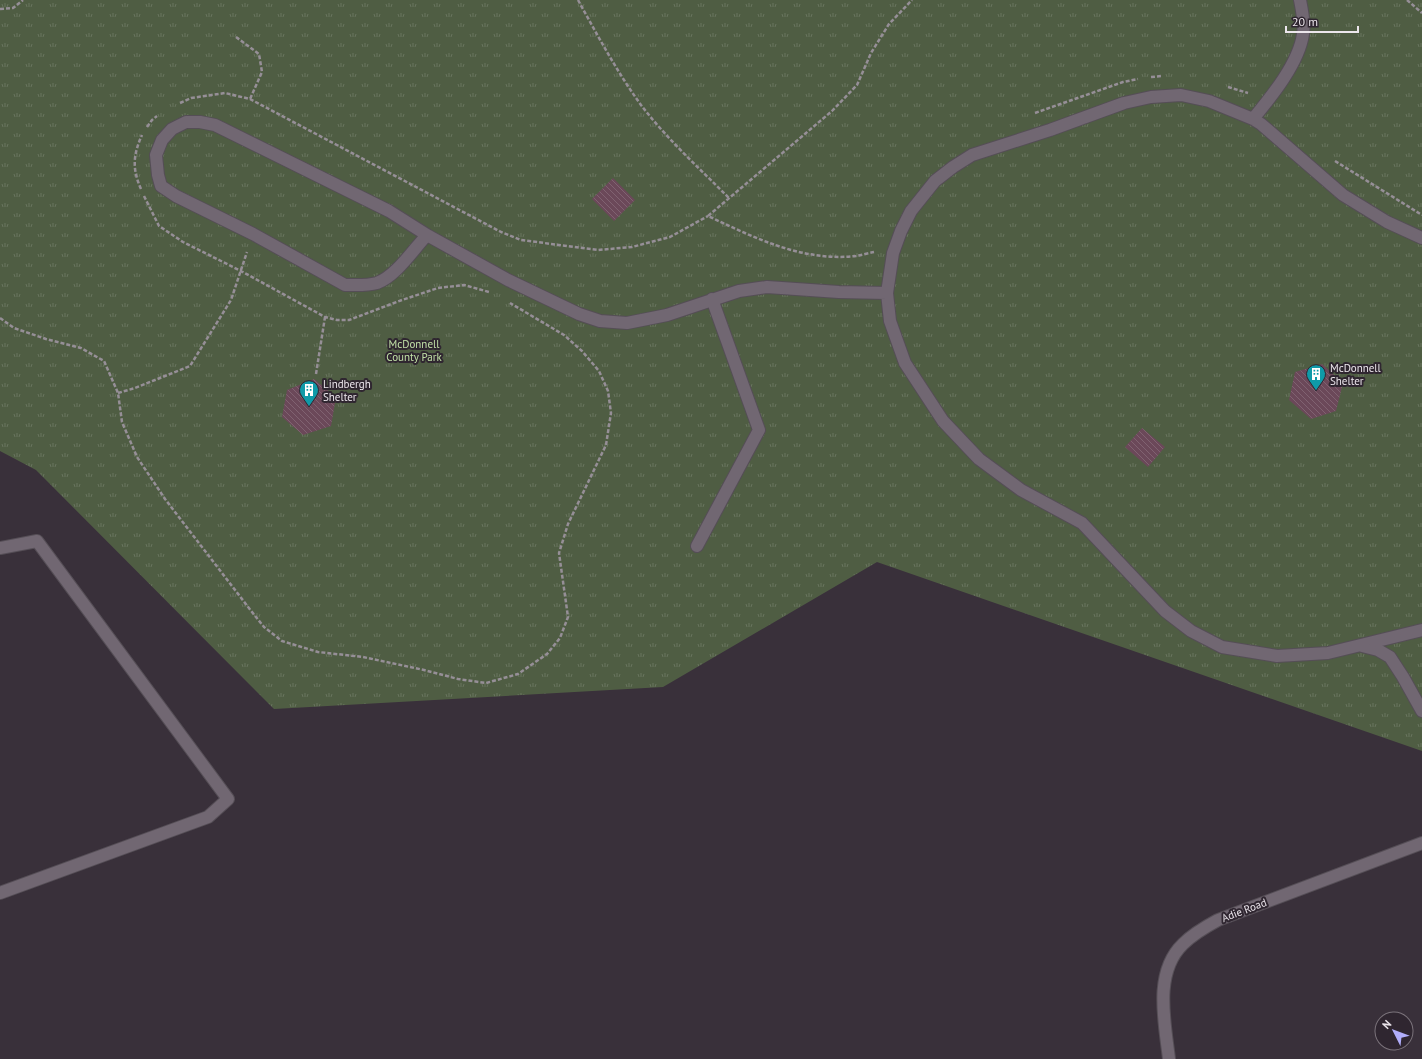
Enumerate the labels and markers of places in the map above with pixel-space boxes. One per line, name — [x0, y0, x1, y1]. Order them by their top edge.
place label: McDonnell Shelter — [1330, 361, 1382, 388]
building icon: McDonnell Shelter — [1305, 363, 1327, 391]
place label: Lindbergh Shelter — [323, 377, 371, 404]
building icon: Lindbergh Shelter — [298, 379, 320, 407]

